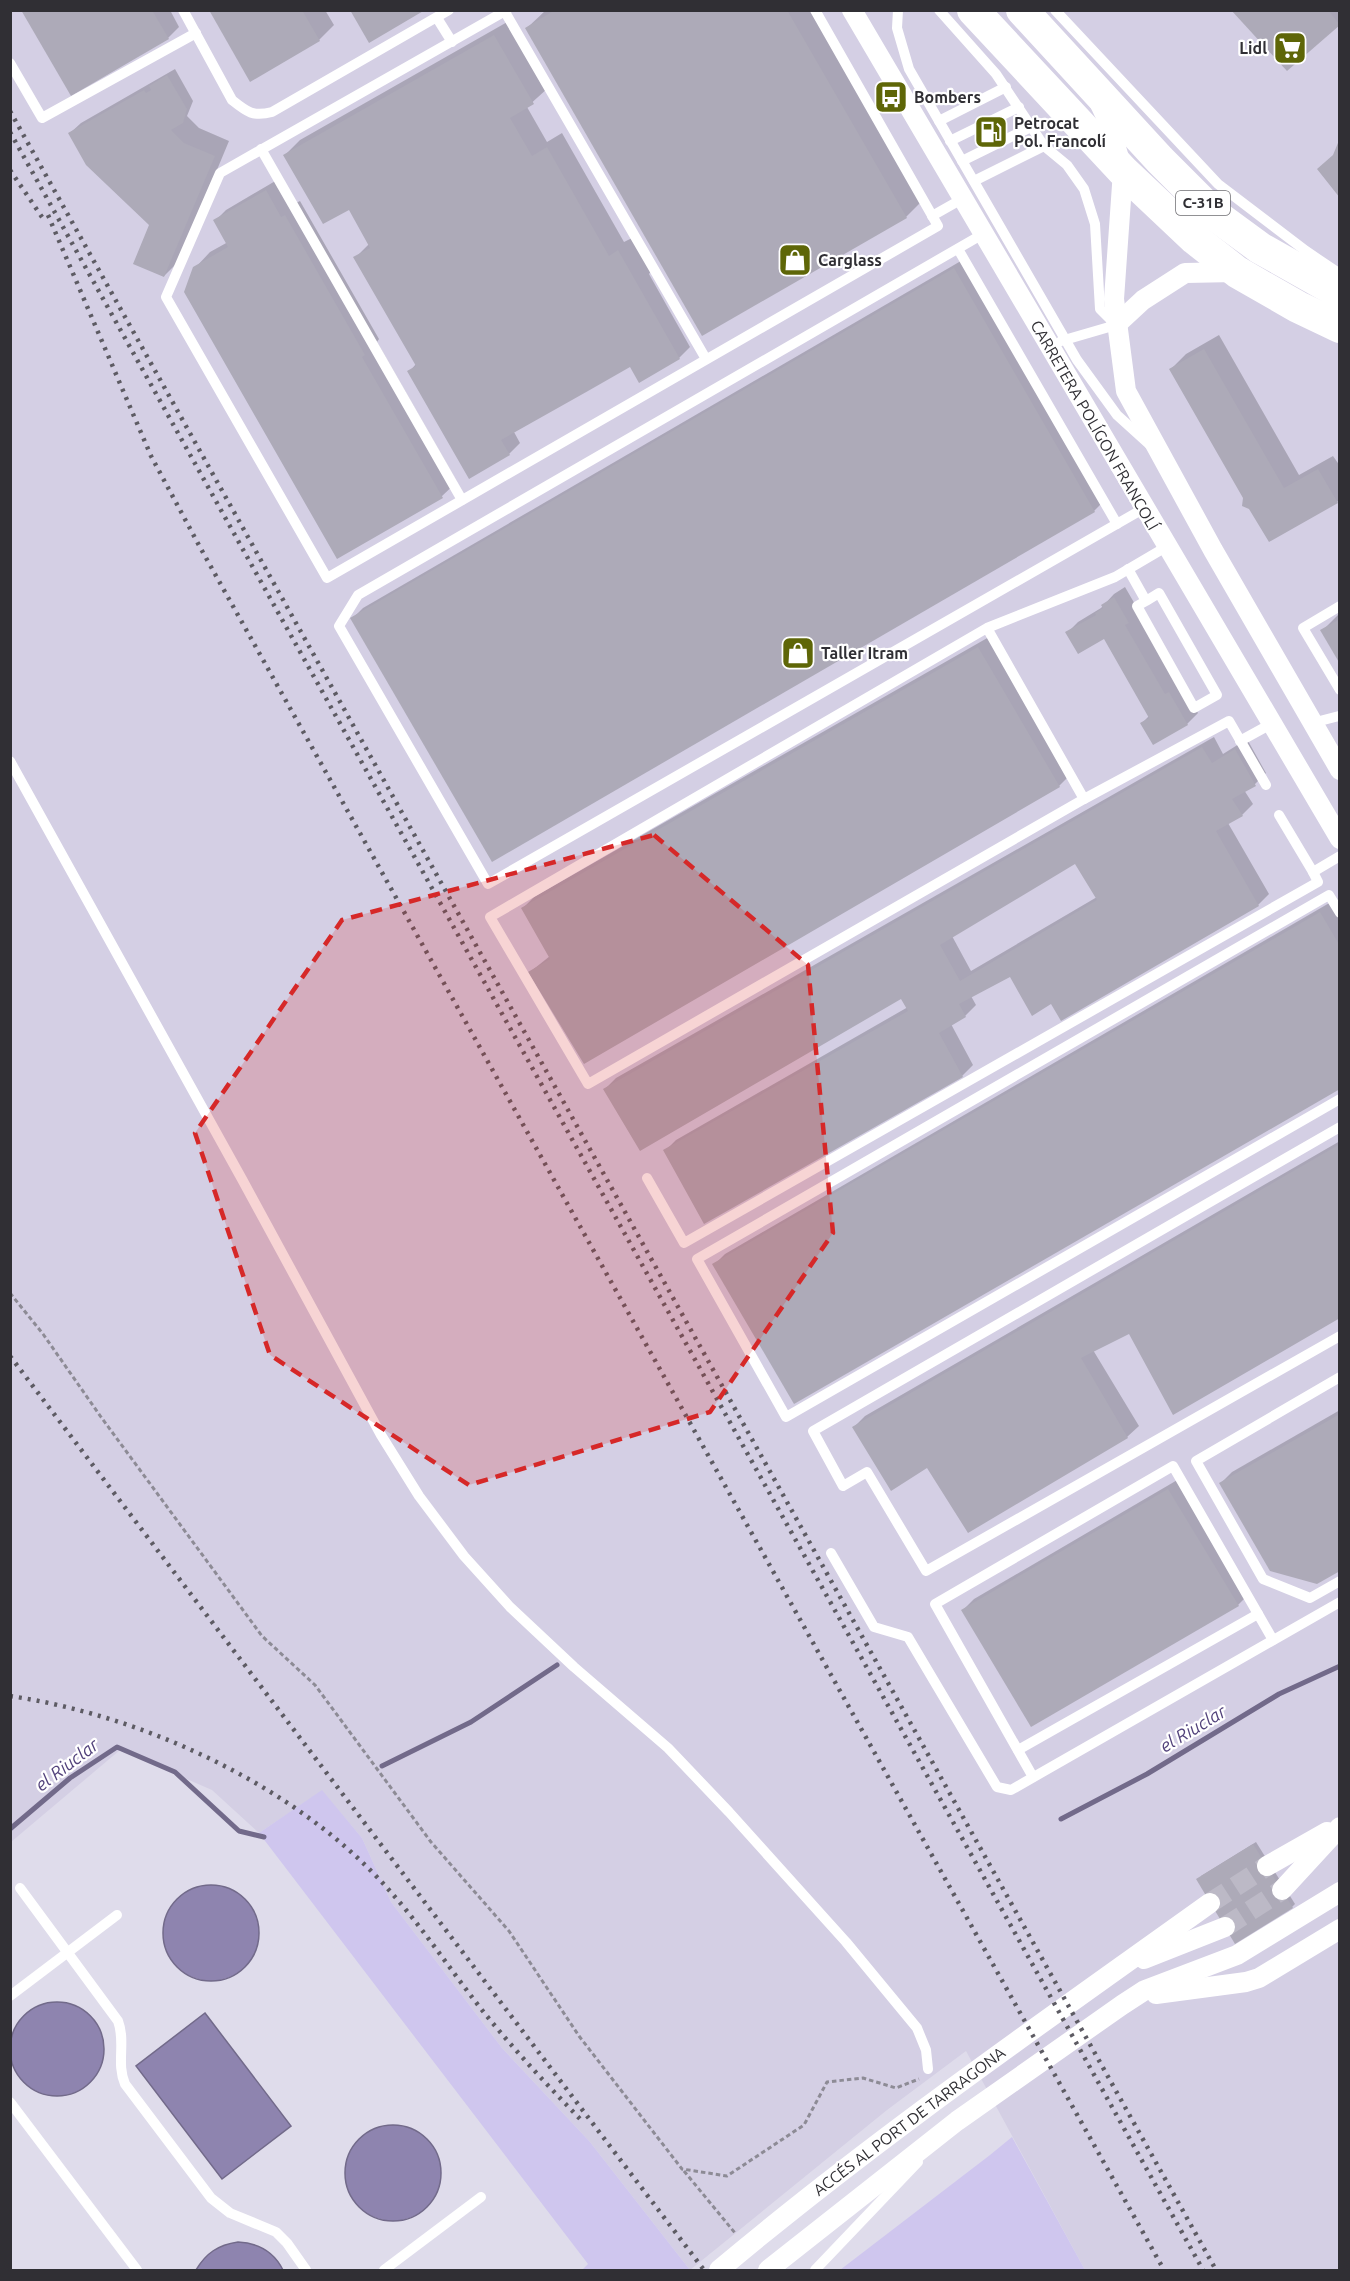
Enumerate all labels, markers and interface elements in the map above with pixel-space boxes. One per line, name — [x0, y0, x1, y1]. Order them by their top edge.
supermarket icon: Lidl — [1272, 30, 1308, 66]
place label: Lidl — [1239, 39, 1267, 57]
bus stop icon: Bombers — [873, 79, 909, 115]
place label: Bombers — [914, 88, 981, 106]
fuel station icon: Petrocat Pol. Francolí — [973, 114, 1009, 150]
place label: Petrocat Pol. Francolí — [1014, 114, 1107, 150]
road number: C-31B — [1176, 191, 1230, 215]
shop icon: Carglass — [777, 242, 813, 278]
place label: Carglass — [818, 251, 882, 269]
street label: CARRETERA POLÍGON FRANCOLÍ — [1027, 316, 1165, 534]
shop icon: Taller Itram — [780, 635, 816, 671]
place label: Taller Itram — [821, 644, 908, 662]
water label: el Riuclar — [1156, 1700, 1230, 1756]
water label: el Riuclar — [31, 1733, 103, 1794]
street label: ACCÉS AL PORT DE TARRAGONA — [808, 2041, 1009, 2199]

